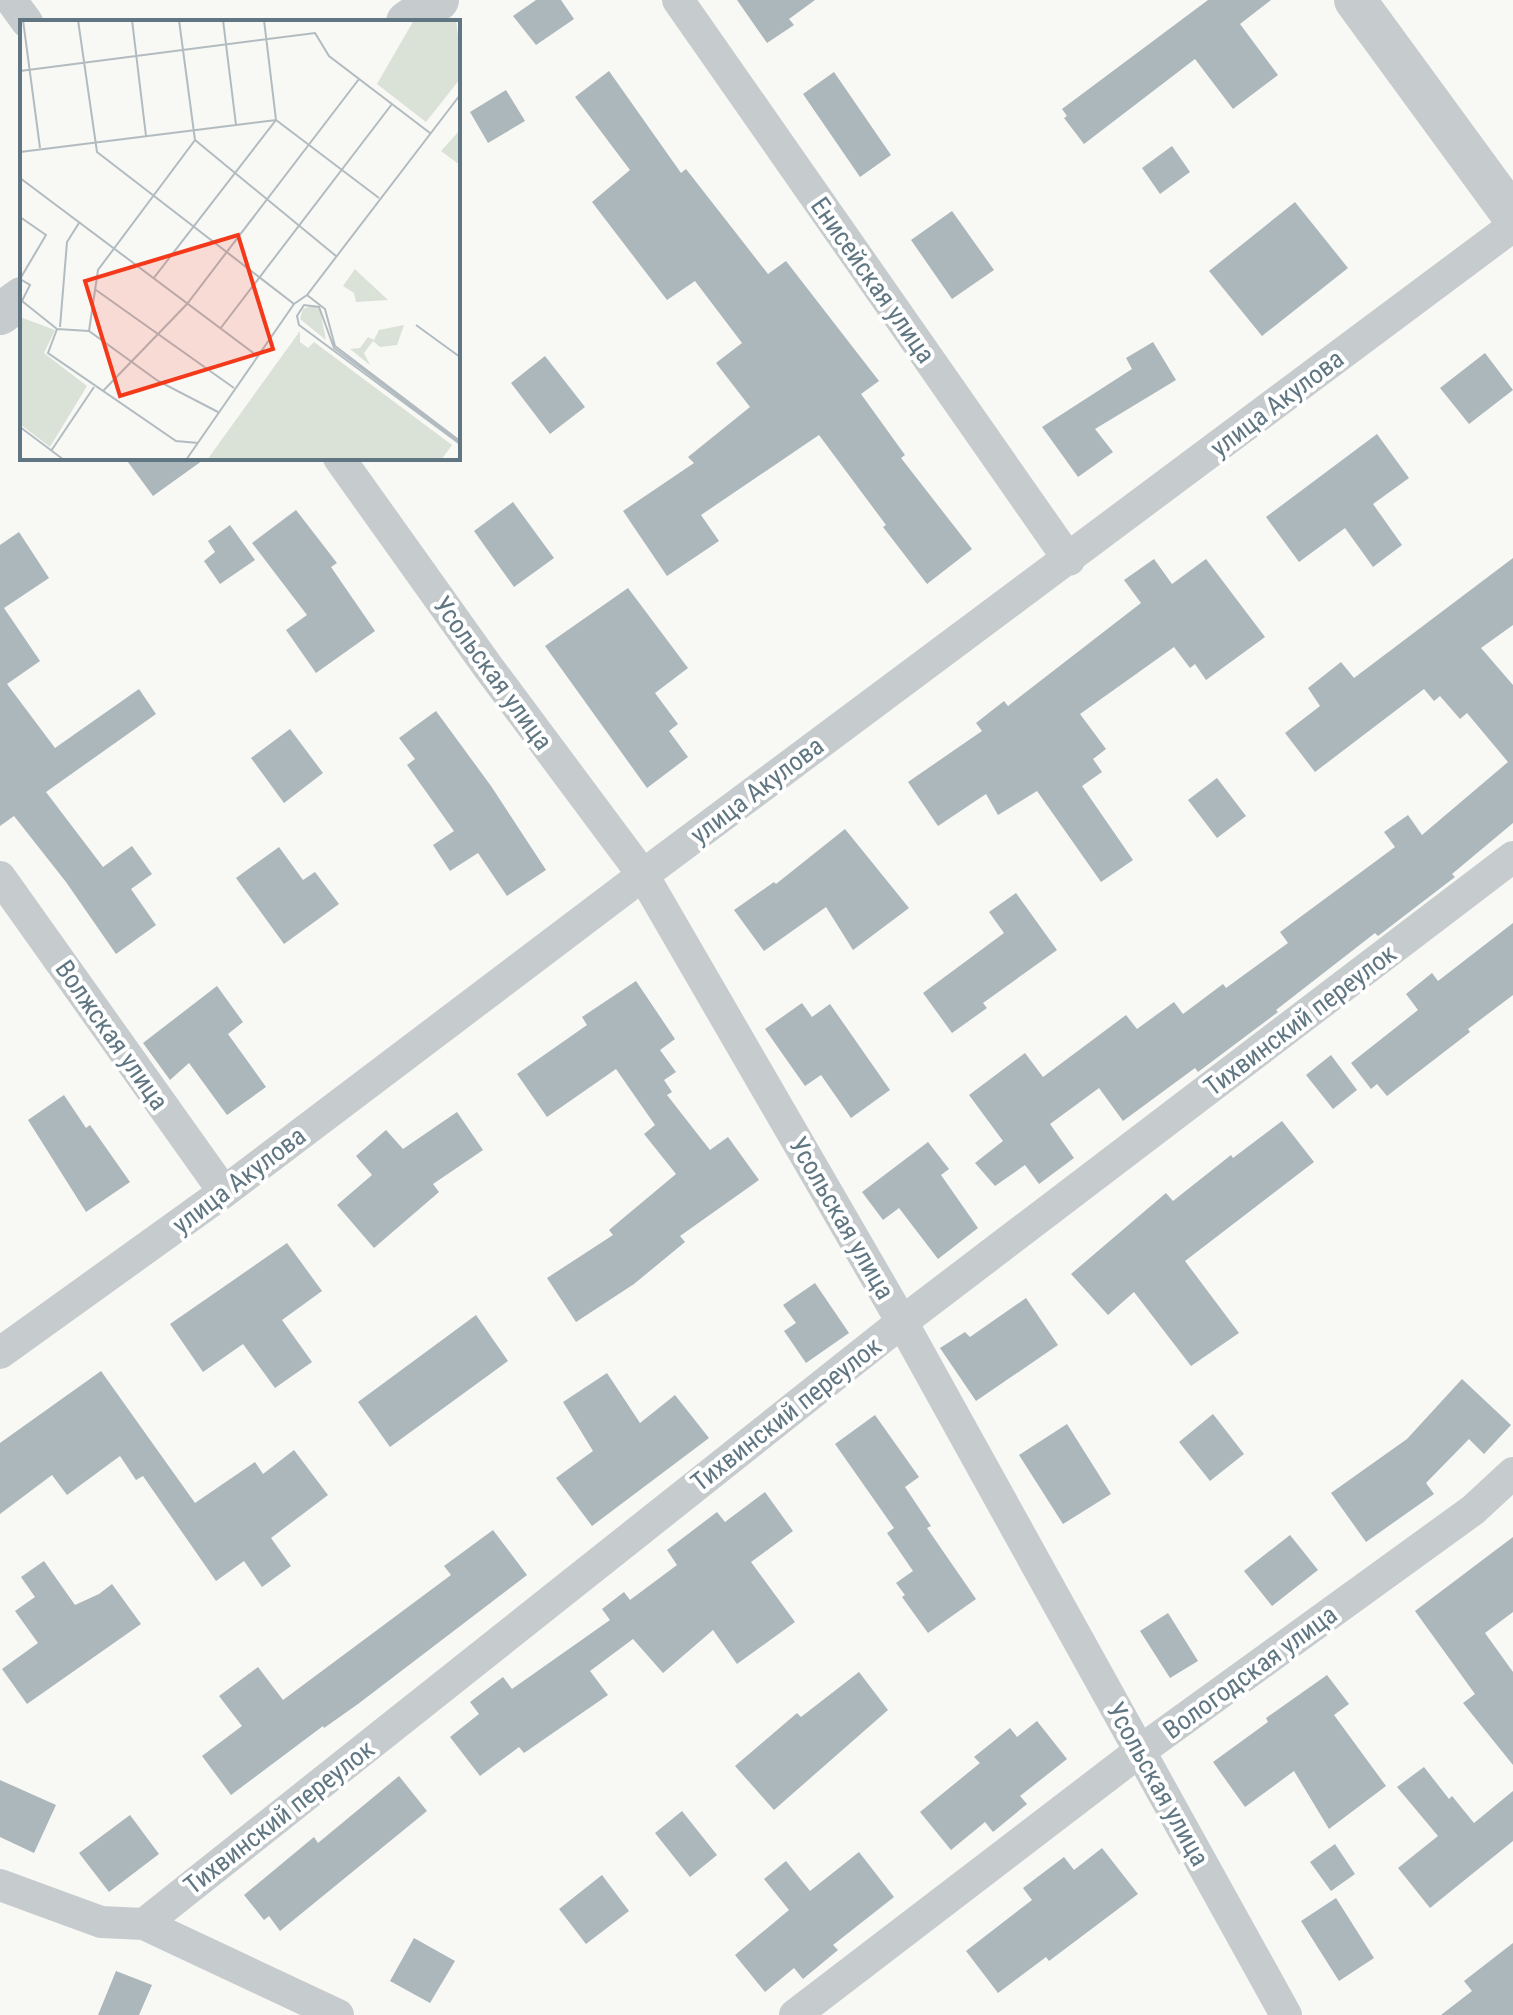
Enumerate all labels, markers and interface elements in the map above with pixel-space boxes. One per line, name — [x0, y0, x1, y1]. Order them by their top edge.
inset map — [20, 20, 460, 460]
street label: Енисейская улица — [805, 191, 941, 369]
street label: улица Акулова — [1205, 343, 1349, 463]
street label: Усольская улица — [427, 590, 559, 756]
street label: улица Акулова — [685, 730, 829, 850]
street label: Тихвинский переулок — [1198, 938, 1402, 1102]
street label: Волжская улица — [49, 954, 175, 1116]
street label: улица Акулова — [167, 1120, 311, 1240]
street label: Усольская улица — [783, 1132, 901, 1304]
street label: Тихвинский переулок — [685, 1330, 887, 1497]
street label: Вологодская улица — [1157, 1599, 1343, 1745]
street label: Усольская улица — [1101, 1697, 1215, 1871]
street label: Тихвинский переулок — [178, 1733, 380, 1900]

